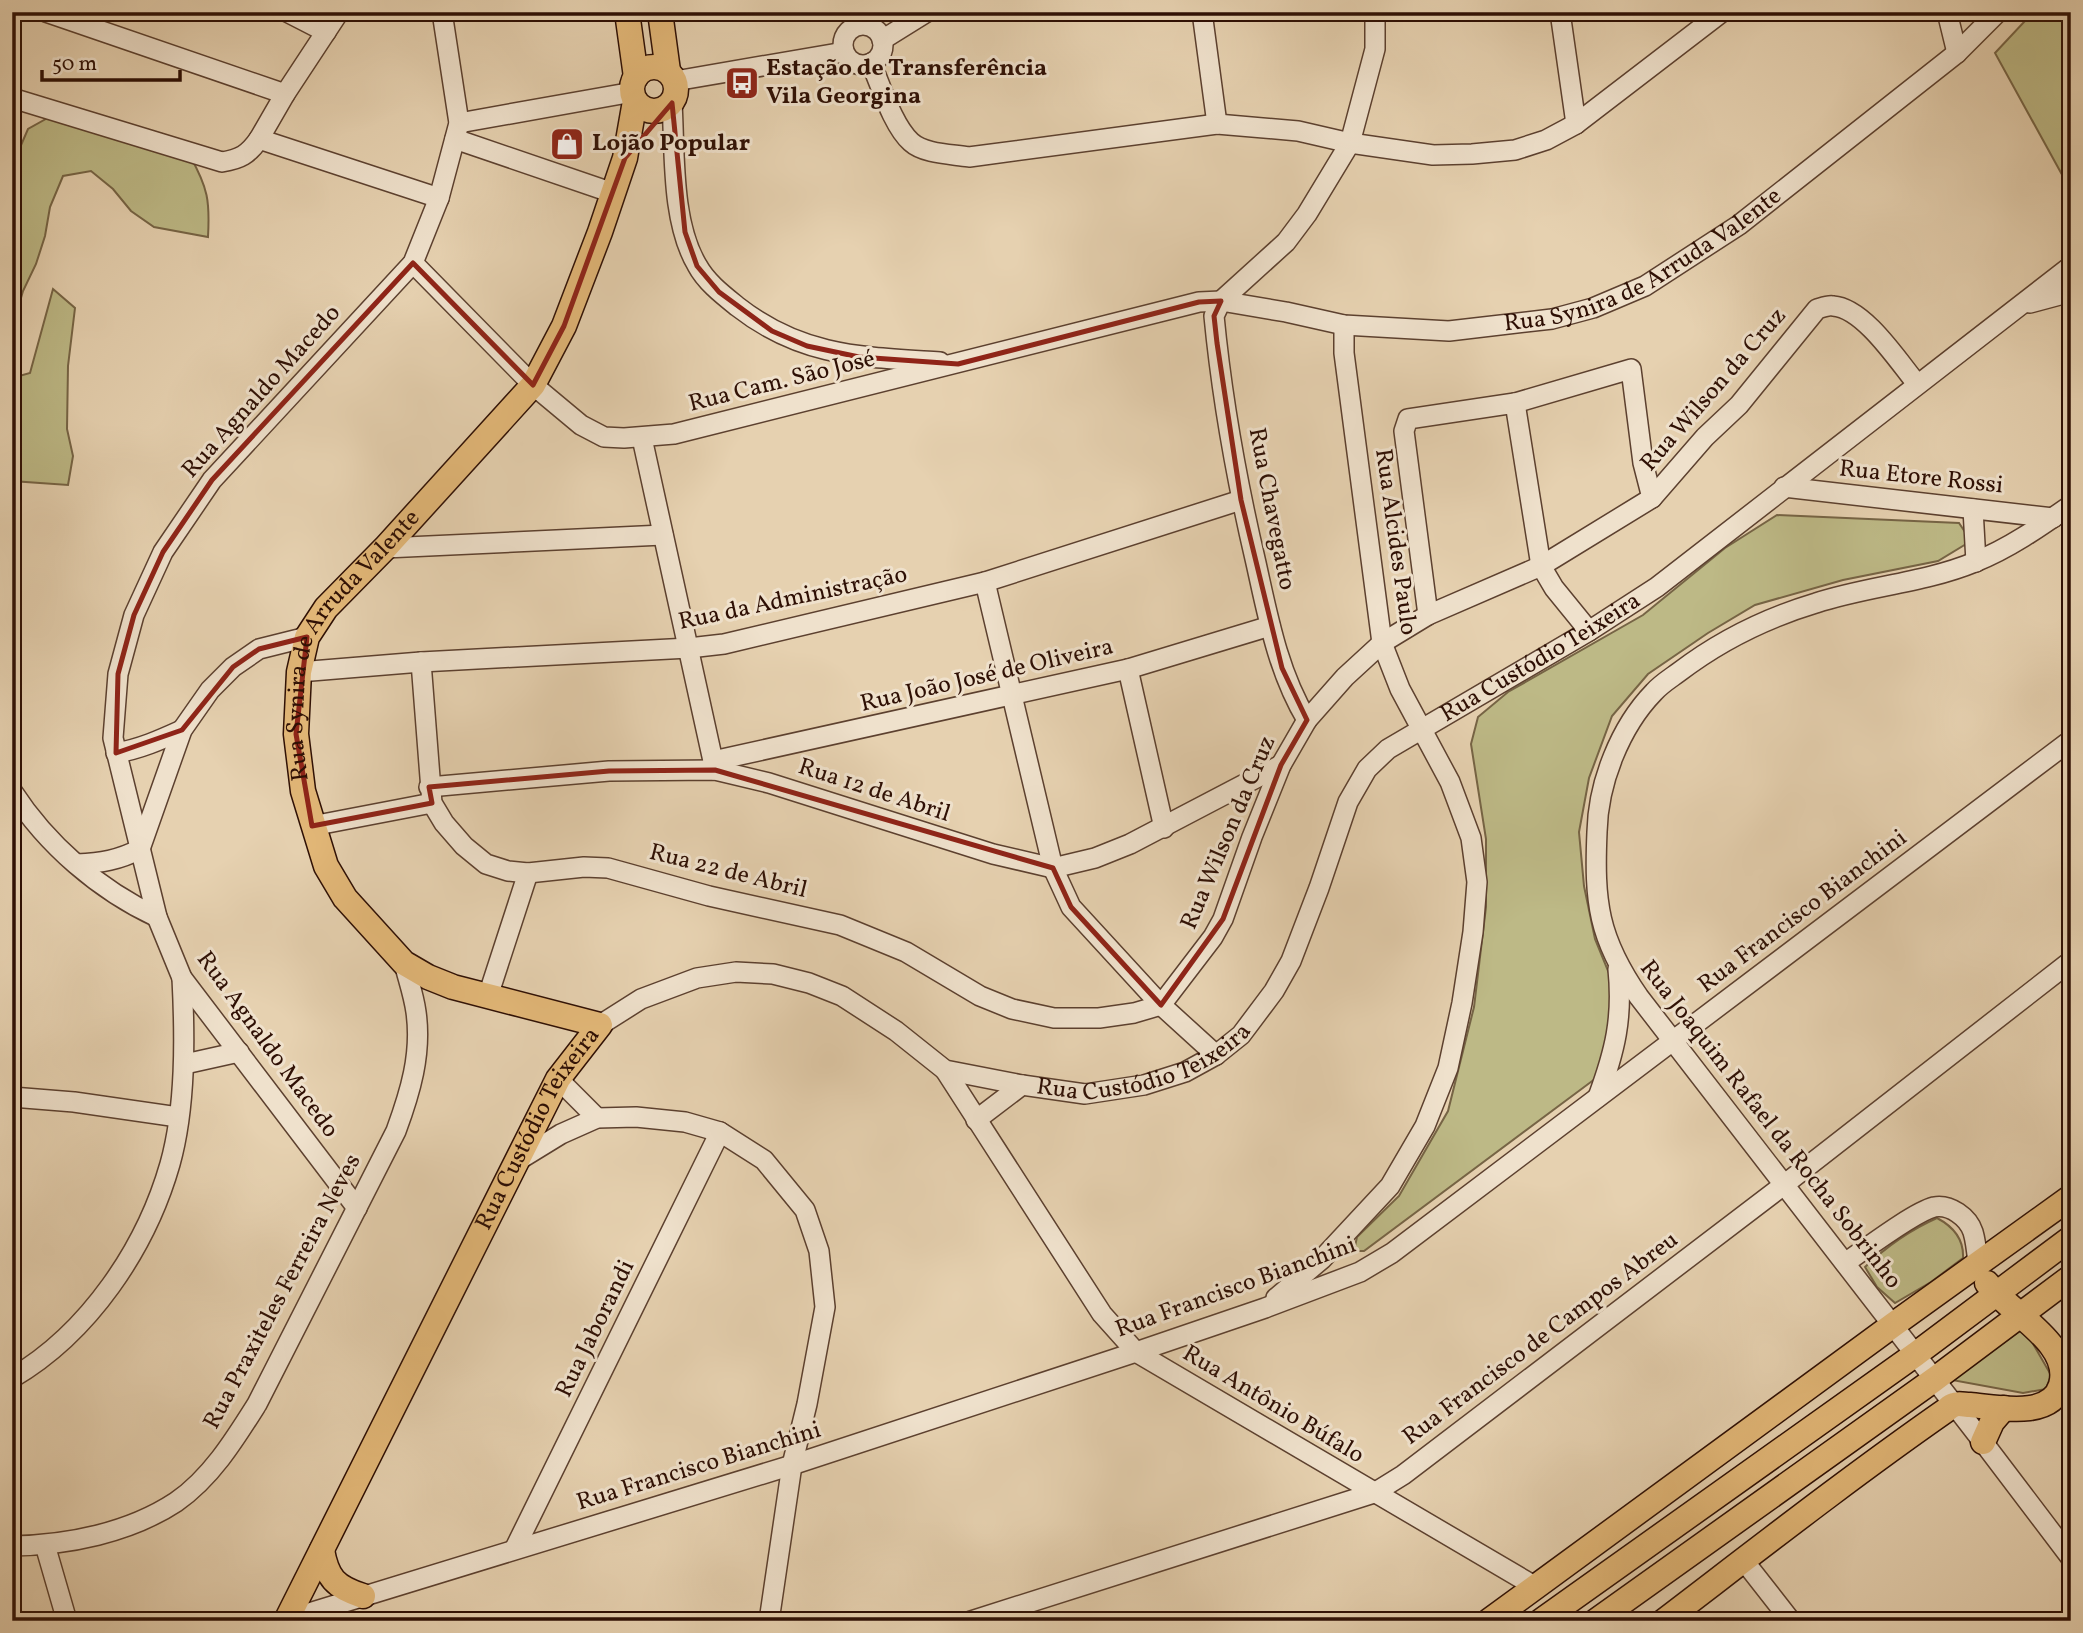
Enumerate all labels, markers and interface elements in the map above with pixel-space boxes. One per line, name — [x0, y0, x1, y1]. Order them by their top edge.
scale bar — [42, 38, 180, 82]
text: 50 m — [52, 50, 97, 79]
place label: Estação de Transferência Vila Georgina — [766, 52, 1047, 114]
bus stop icon: Estação de Transferência Vila Georgina — [723, 64, 761, 102]
shop icon: Lojão Popular — [548, 125, 586, 163]
place label: Lojão Popular — [592, 127, 750, 161]
street label: Rua Synira de Arruda Valente — [1502, 180, 1789, 341]
street label: Rua Agnaldo Macedo — [175, 298, 349, 486]
street label: Rua Wilson da Cruz — [1633, 301, 1795, 479]
street label: Rua Cam. São José — [685, 342, 879, 422]
street label: Rua Chavegatto — [1239, 425, 1303, 593]
street label: Rua Alcides Paulo — [1365, 447, 1425, 637]
street label: Rua Etore Rossi — [1837, 452, 2005, 504]
street label: Rua Synira de Arruda Valente — [279, 503, 428, 783]
street label: Rua da Administração — [675, 558, 911, 640]
street label: Rua Custódio Teixeira — [1434, 585, 1648, 731]
street label: Rua João José de Oliveira — [857, 630, 1117, 722]
street label: Rua Wilson da Cruz — [1173, 731, 1285, 935]
street label: Rua 12 de Abril — [794, 750, 954, 832]
street label: Rua Francisco Bianchini — [1691, 822, 1915, 1002]
street label: Rua 22 de Abril — [646, 836, 810, 908]
street label: Rua Agnaldo Macedo — [188, 945, 346, 1145]
street label: Rua Joaquim Rafael da Rocha Sobrinho — [1631, 953, 1909, 1297]
street label: Rua Custódio Teixeira — [1034, 1017, 1260, 1111]
street label: Rua Custódio Teixeira — [468, 1021, 609, 1237]
street label: Rua Praxiteles Ferreira Neves — [196, 1148, 370, 1436]
street label: Rua Francisco de Campos Abreu — [1396, 1224, 1686, 1454]
street label: Rua Francisco Bianchini — [1111, 1229, 1361, 1347]
street label: Rua Jaborandi — [548, 1254, 644, 1404]
street label: Rua Antônio Búfalo — [1176, 1337, 1370, 1473]
street label: Rua Francisco Bianchini — [573, 1414, 825, 1520]

